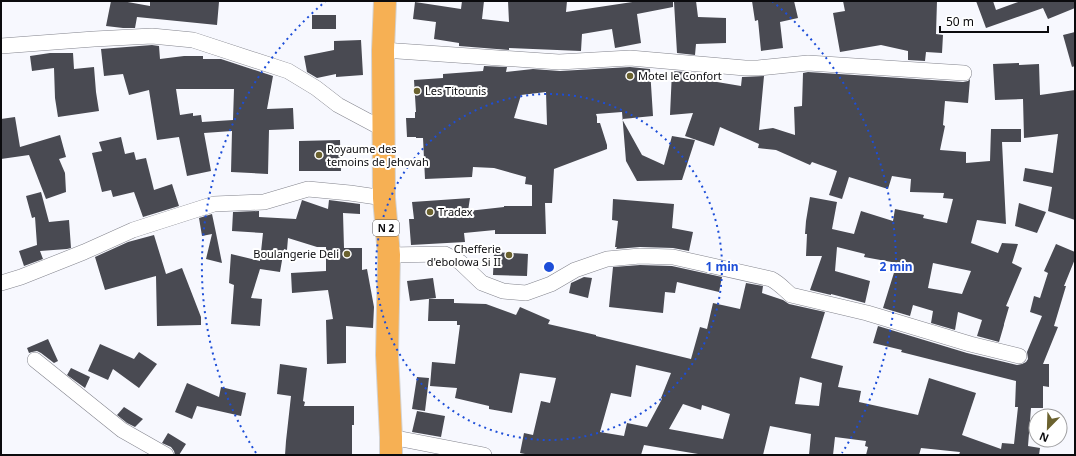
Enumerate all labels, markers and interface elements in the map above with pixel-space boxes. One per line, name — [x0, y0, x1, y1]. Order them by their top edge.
scale bar — [940, 8, 1048, 34]
text: 50 m — [946, 13, 974, 30]
place label: Motel le Confort — [638, 68, 722, 83]
marker: Motel le Confort — [625, 71, 635, 81]
place label: Les Titounis — [425, 83, 486, 98]
marker: Les Titounis — [412, 86, 422, 96]
place label: Royaume des temoins de Jehovah — [327, 141, 429, 169]
marker: Royaume des temoins de Jehovah — [314, 150, 324, 160]
place label: Tradex — [438, 204, 473, 219]
marker: Tradex — [425, 207, 435, 217]
road number: N 2 — [373, 220, 399, 236]
place label: Chefferie d'ebolowa Si II — [427, 241, 501, 269]
place label: Boulangerie Deli — [253, 246, 339, 261]
marker: Boulangerie Deli — [342, 249, 352, 259]
marker: Chefferie d'ebolowa Si II — [504, 250, 514, 260]
text: 1 min — [705, 258, 739, 275]
text: 2 min — [879, 258, 913, 275]
centre of rings — [542, 260, 556, 274]
north arrow — [1028, 408, 1068, 448]
text: N — [1037, 429, 1051, 446]

